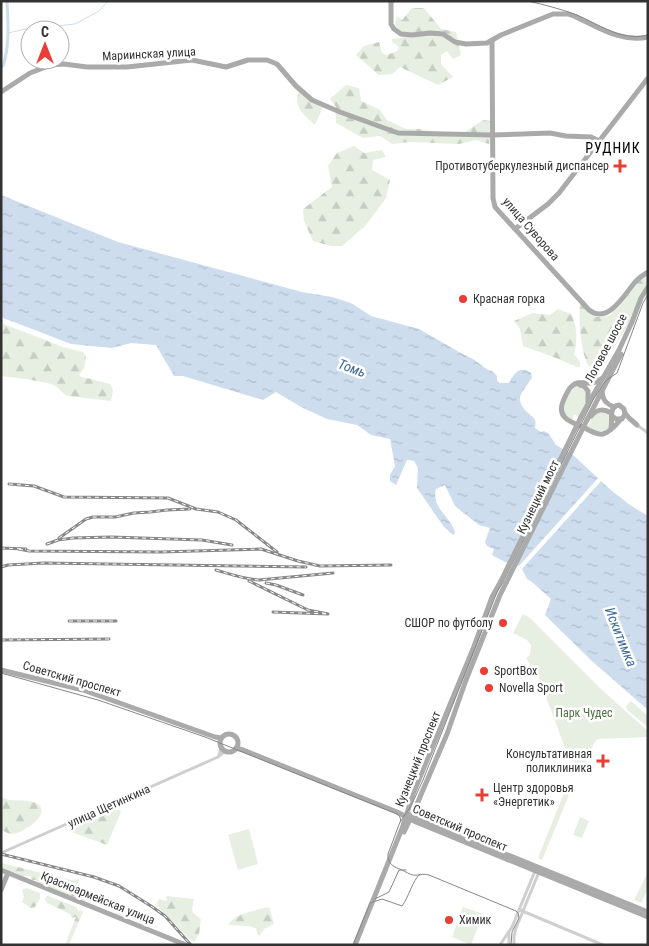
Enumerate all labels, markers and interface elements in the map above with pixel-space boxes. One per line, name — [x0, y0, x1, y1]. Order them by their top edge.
north arrow — [20, 20, 70, 70]
text: С — [41, 24, 49, 40]
street label: Мариинская улица — [102, 45, 196, 63]
district label: РУДНИК — [585, 140, 641, 156]
place label: Противотуберкулезный диспансер — [435, 159, 609, 173]
marker: Противотуберкулезный диспансер — [613, 159, 627, 173]
street label: улица Суворова — [500, 194, 562, 264]
place label: Красная горка — [473, 292, 545, 306]
marker: Красная горка — [457, 293, 469, 305]
street label: Логовое шоссе — [582, 311, 630, 385]
water label: Томь — [336, 356, 368, 380]
street label: Кузнецкий мост — [514, 458, 562, 536]
water label: Искитимка — [602, 605, 640, 669]
place label: СШОР по футболу — [404, 616, 493, 630]
marker: СШОР по футболу — [497, 617, 509, 629]
street label: Советский проспект — [21, 658, 123, 700]
place label: SportBox — [494, 664, 537, 678]
marker: SportBox — [478, 665, 490, 677]
place label: Novella Sport — [499, 681, 563, 695]
marker: Novella Sport — [483, 682, 495, 694]
park label: Парк Чудес — [555, 706, 613, 720]
street label: Кузнецкий проспект — [392, 709, 444, 809]
place label: Консультативная поликлиника — [506, 747, 592, 775]
marker: Консультативная поликлиника — [596, 754, 610, 768]
place label: Центр здоровья «Энергетик» — [493, 781, 574, 809]
street label: улица Щетинкина — [66, 782, 153, 830]
marker: Центр здоровья «Энергетик» — [475, 788, 489, 802]
street label: Советский проспект — [411, 802, 509, 854]
street label: Красноармейская улица — [39, 869, 157, 927]
place label: Химик — [459, 913, 492, 927]
marker: Химик — [443, 914, 455, 926]

